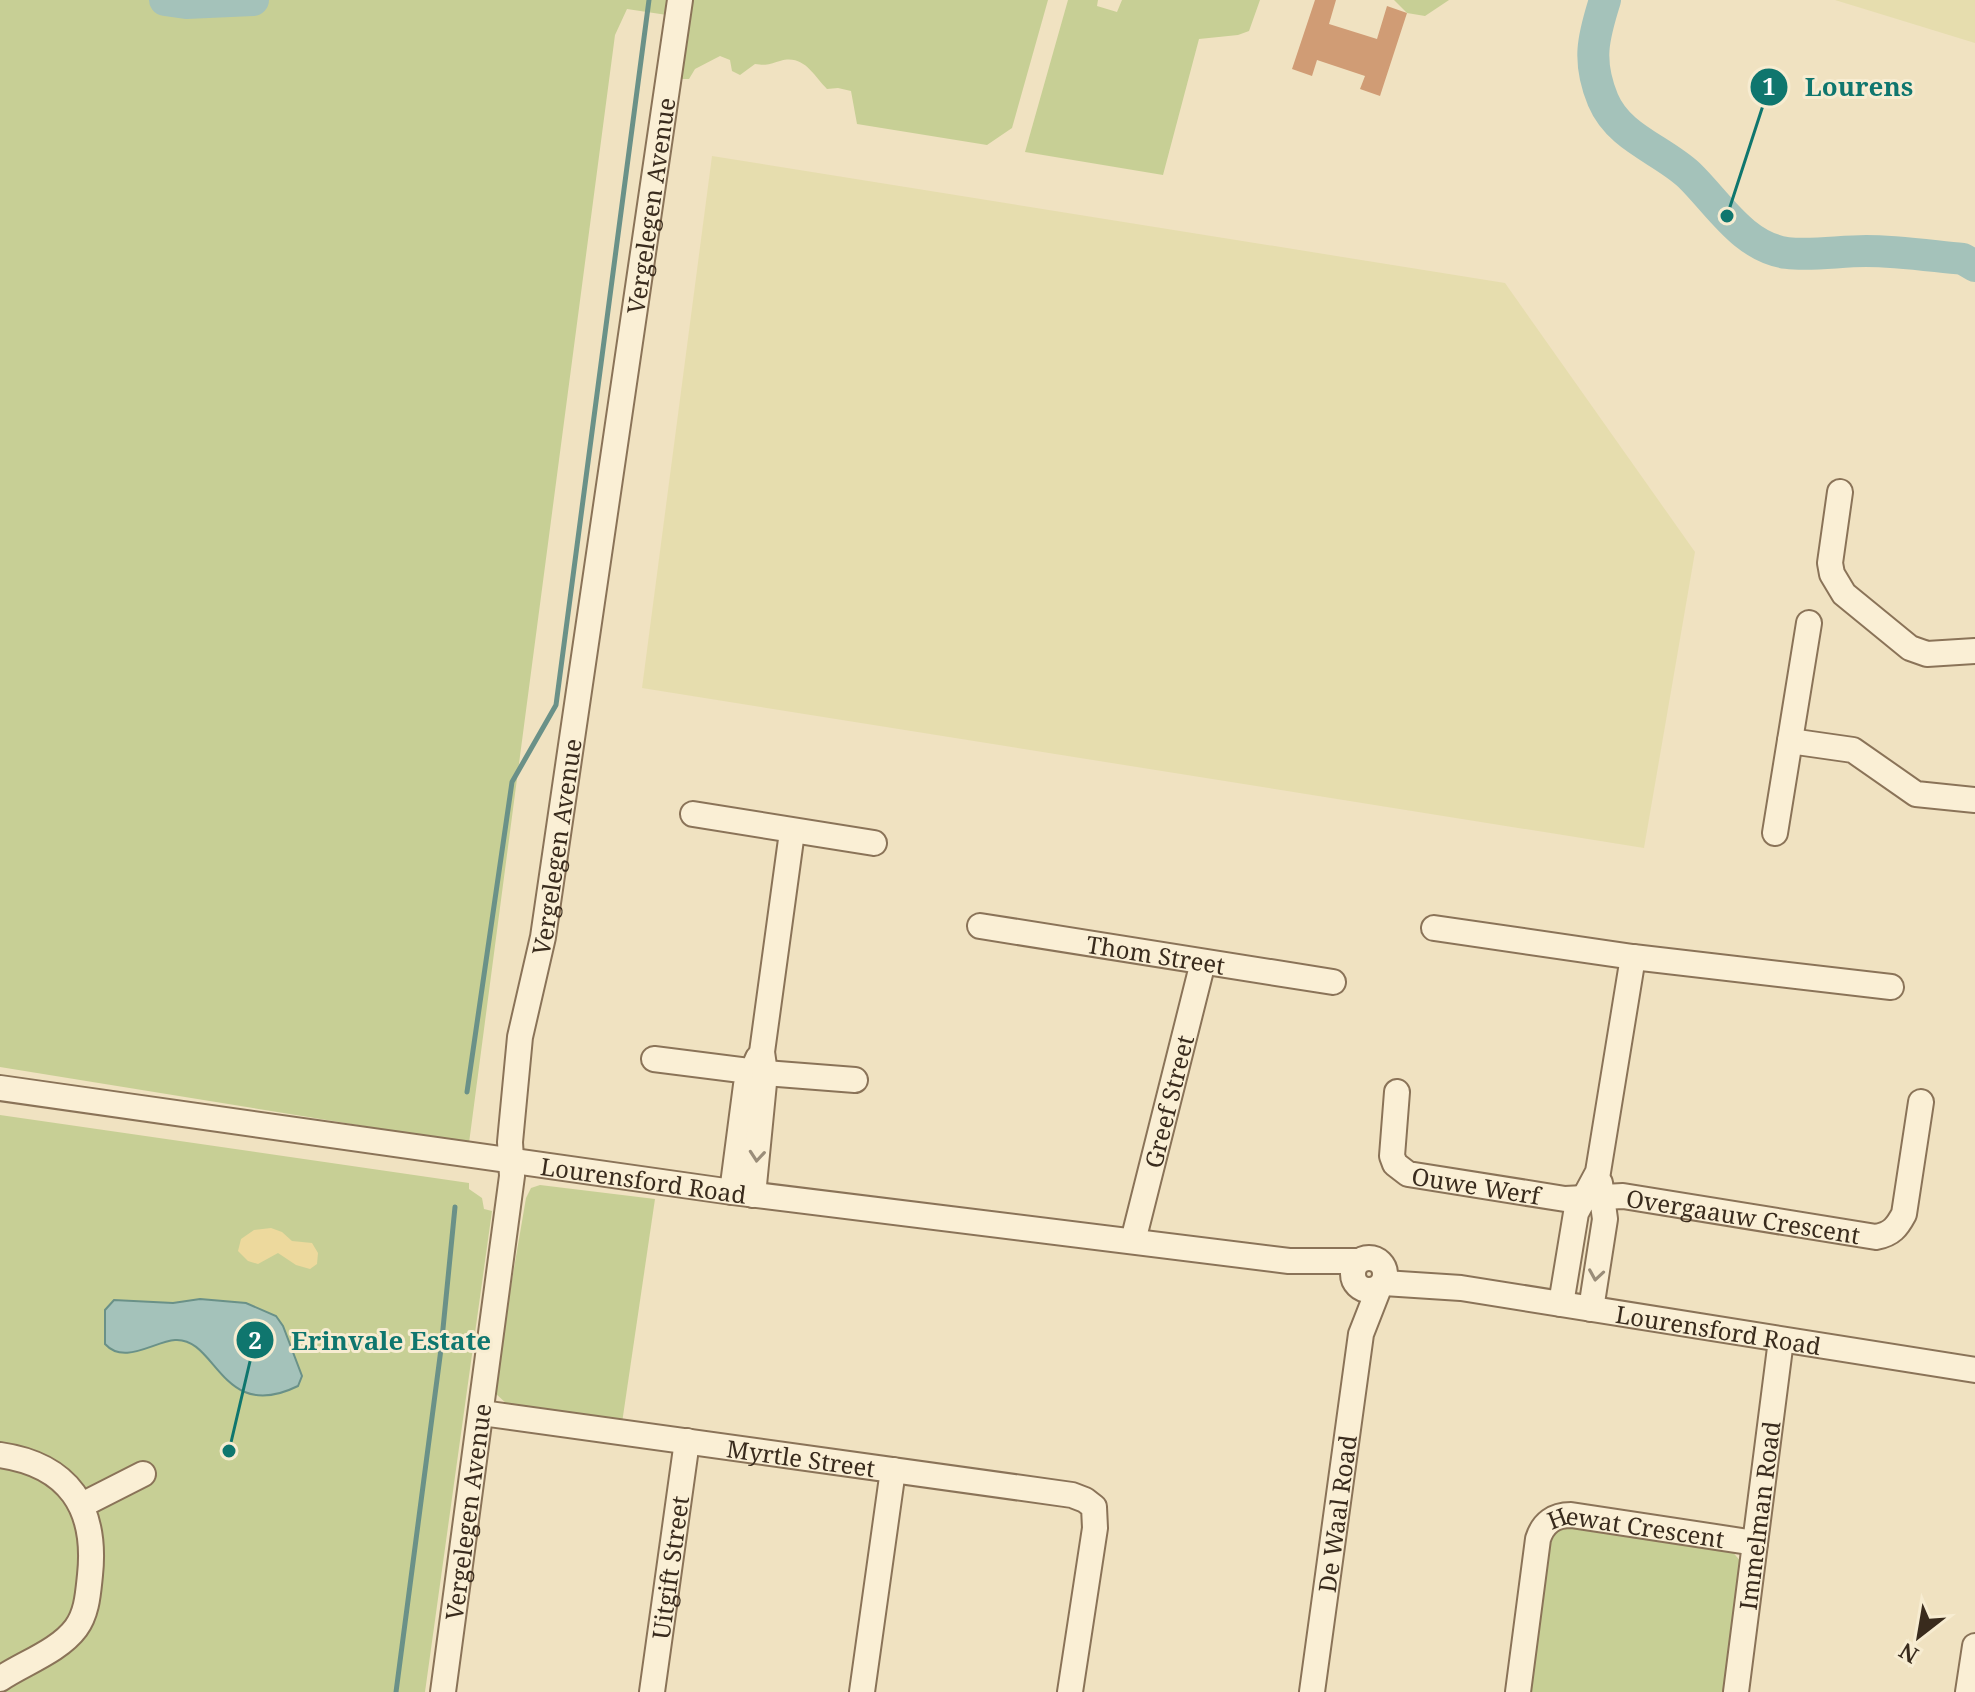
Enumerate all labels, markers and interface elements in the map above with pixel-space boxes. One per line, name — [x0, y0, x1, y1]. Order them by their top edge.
callout: Lourens — [1749, 62, 1929, 112]
text: Lourens — [1805, 68, 1913, 104]
text: 1 — [1762, 69, 1776, 102]
street label: Vergelegen Avenue — [618, 95, 682, 316]
street label: Vergelegen Avenue — [523, 736, 588, 958]
street label: Thom Street — [1084, 927, 1227, 981]
street label: Greef Street — [1135, 1031, 1201, 1171]
street label: Lourensford Road — [539, 1149, 749, 1210]
one-way arrow — [748, 1150, 765, 1163]
street label: Ouwe Werf — [1409, 1158, 1545, 1212]
street label: Overgaauw Crescent — [1624, 1180, 1863, 1251]
one-way arrow — [1589, 1268, 1606, 1282]
street label: Lourensford Road — [1614, 1296, 1824, 1362]
callout: Erinvale Estate — [235, 1315, 507, 1365]
text: Erinvale Estate — [291, 1322, 491, 1358]
text: 2 — [248, 1323, 262, 1356]
street label: Vergelegen Avenue — [436, 1401, 498, 1622]
street label: Immelman Road — [1730, 1419, 1787, 1612]
street label: Myrtle Street — [725, 1431, 877, 1484]
street label: De Waal Road — [1309, 1433, 1364, 1594]
street label: Uitgift Street — [643, 1493, 696, 1641]
street label: Hewat Crescent — [1542, 1498, 1727, 1555]
north arrow — [1879, 1596, 1959, 1676]
text: N — [1893, 1637, 1923, 1671]

